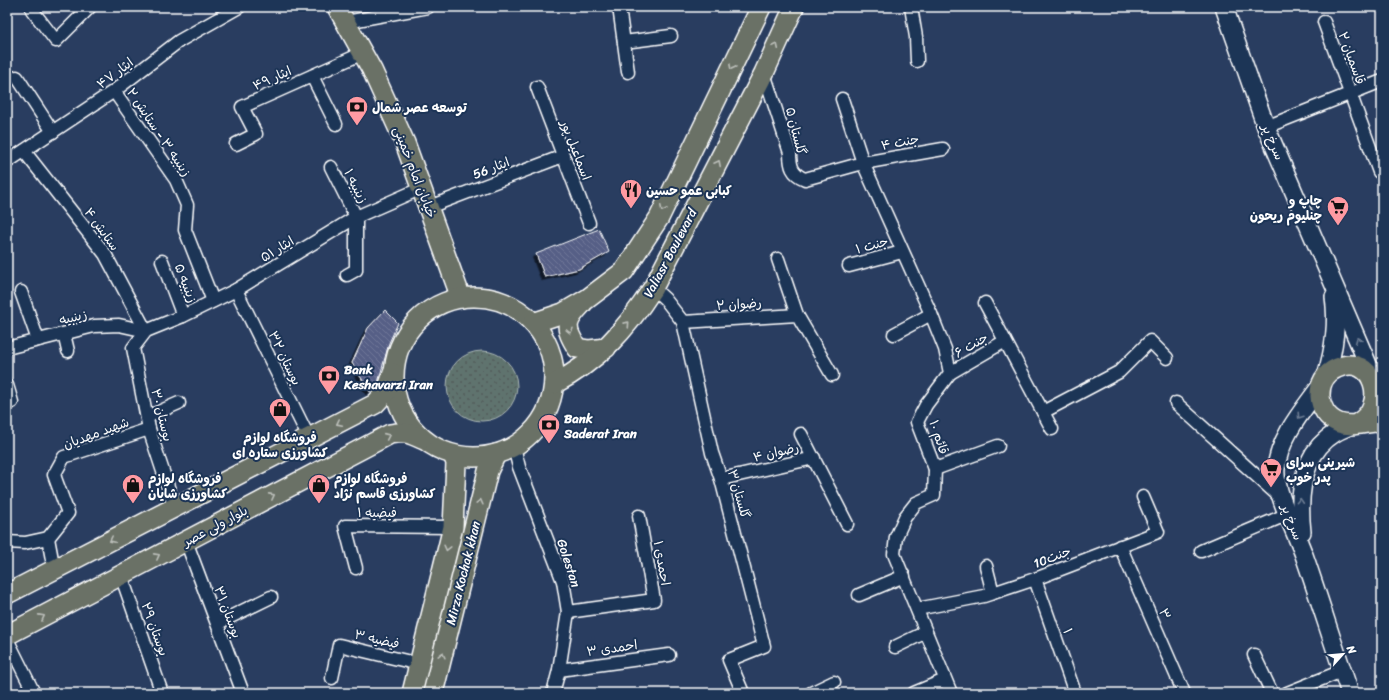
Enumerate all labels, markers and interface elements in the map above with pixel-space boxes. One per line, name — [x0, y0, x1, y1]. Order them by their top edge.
street label: قاسمیان ۲ — [1332, 28, 1372, 88]
one-way arrow — [771, 43, 779, 51]
street label: ایثار ۴۷ — [91, 51, 139, 95]
street label: ایثار ۴۹ — [249, 59, 295, 97]
one-way arrow — [729, 63, 737, 71]
street label: زینبیه ۳ - ستایش ۲ — [121, 83, 197, 181]
bank icon: توسعه عصر شمال — [344, 94, 370, 127]
place label: توسعه عصر شمال — [372, 96, 468, 119]
street label: گلستان ۵ — [779, 105, 813, 158]
street label: اسماعیل پور — [554, 116, 598, 183]
street label: سرخ پر — [1255, 119, 1291, 164]
street label: خیابان امام خمینی — [387, 123, 443, 221]
street label: جنت ۴ — [879, 127, 921, 157]
street label: ایثار 56 — [469, 150, 513, 186]
one-way arrow — [713, 159, 720, 167]
street label: زینبیه ۱ — [338, 165, 375, 207]
restaurant icon: کبابی عمو حسین — [618, 177, 644, 210]
place label: کبابی عمو حسین — [646, 179, 732, 202]
place label: چاپ و چنلیوم ریحون — [1250, 189, 1322, 227]
supermarket icon: چاپ و چنلیوم ریحون — [1325, 194, 1351, 227]
street label: ستایش ۴ — [78, 202, 126, 256]
street label: Valiasr Boulevard — [637, 203, 704, 302]
one-way arrow — [660, 205, 668, 213]
street label: ایثار ۵۱ — [255, 230, 299, 268]
street label: جنت ۱ — [853, 230, 891, 260]
street label: زینبیه ۵ — [168, 260, 204, 306]
street label: رضوان ۲ — [715, 291, 763, 317]
street label: زینبیه — [57, 302, 90, 332]
one-way arrow — [622, 321, 629, 329]
street label: جنت ۶ — [949, 326, 993, 364]
street label: بوستان ۳۲ — [262, 327, 308, 389]
one-way arrow — [565, 327, 573, 334]
one-way arrow — [1355, 337, 1363, 345]
place label: Bank Keshavarzi Iran — [343, 358, 434, 396]
bank icon: Bank Keshavarzi Iran — [316, 363, 342, 396]
street label: بوستان ۳۰ — [144, 386, 180, 444]
shop icon: فروشگاه لوازم کشاورزی ستاره ای — [267, 396, 293, 429]
place label: Bank Saderat Iran — [563, 407, 638, 445]
street label: شهید مهدیان — [60, 410, 132, 456]
bank icon: Bank Saderat Iran — [536, 412, 562, 445]
one-way arrow — [1297, 412, 1305, 419]
street label: قائم ۱۰ — [923, 417, 955, 457]
one-way arrow — [336, 418, 343, 426]
place label: فروشگاه لوازم کشاورزی ستاره ای — [232, 426, 328, 464]
one-way arrow — [383, 433, 390, 441]
street label: رضوان ۴ — [751, 436, 801, 468]
place label: شیرینی سرای پدر خوب — [1286, 451, 1355, 489]
supermarket icon: شیرینی سرای پدر خوب — [1258, 456, 1284, 489]
place label: فروشگاه لوازم کشاورزی شایان — [148, 467, 227, 505]
place label: فروشگاه لوازم کشاورزی قاسم نژاد — [334, 467, 436, 505]
street label: گلستان ۳ — [721, 467, 757, 522]
shop icon: فروشگاه لوازم کشاورزی شایان — [120, 472, 146, 505]
shop icon: فروشگاه لوازم کشاورزی قاسم نژاد — [306, 472, 332, 505]
one-way arrow — [268, 493, 275, 501]
one-way arrow — [475, 498, 484, 505]
one-way arrow — [1296, 498, 1305, 504]
street label: بلوار ولی عصر — [177, 499, 252, 553]
street label: سرخ پر — [1274, 500, 1309, 544]
street label: فیضیه ۱ — [357, 501, 397, 524]
street label: Mirza Kochak khan — [439, 519, 487, 627]
one-way arrow — [108, 536, 116, 543]
street label: Golestan — [550, 536, 588, 590]
street label: احمدی ۱ — [647, 539, 677, 587]
street label: جنت10 — [1030, 539, 1074, 575]
one-way arrow — [444, 545, 452, 552]
one-way arrow — [152, 553, 160, 561]
street label: بوستان ۳۱ — [208, 583, 248, 641]
street label: بوستان ۲۹ — [135, 599, 175, 659]
street label: ۳ — [1152, 605, 1178, 623]
one-way arrow — [37, 614, 45, 621]
street label: فیضیه ۳ — [352, 623, 402, 655]
street label: ۱ — [1056, 625, 1080, 637]
street label: احمدی ۳ — [585, 633, 639, 663]
north arrow — [1323, 634, 1363, 674]
text: N — [1341, 641, 1362, 658]
one-way arrow — [438, 652, 446, 658]

